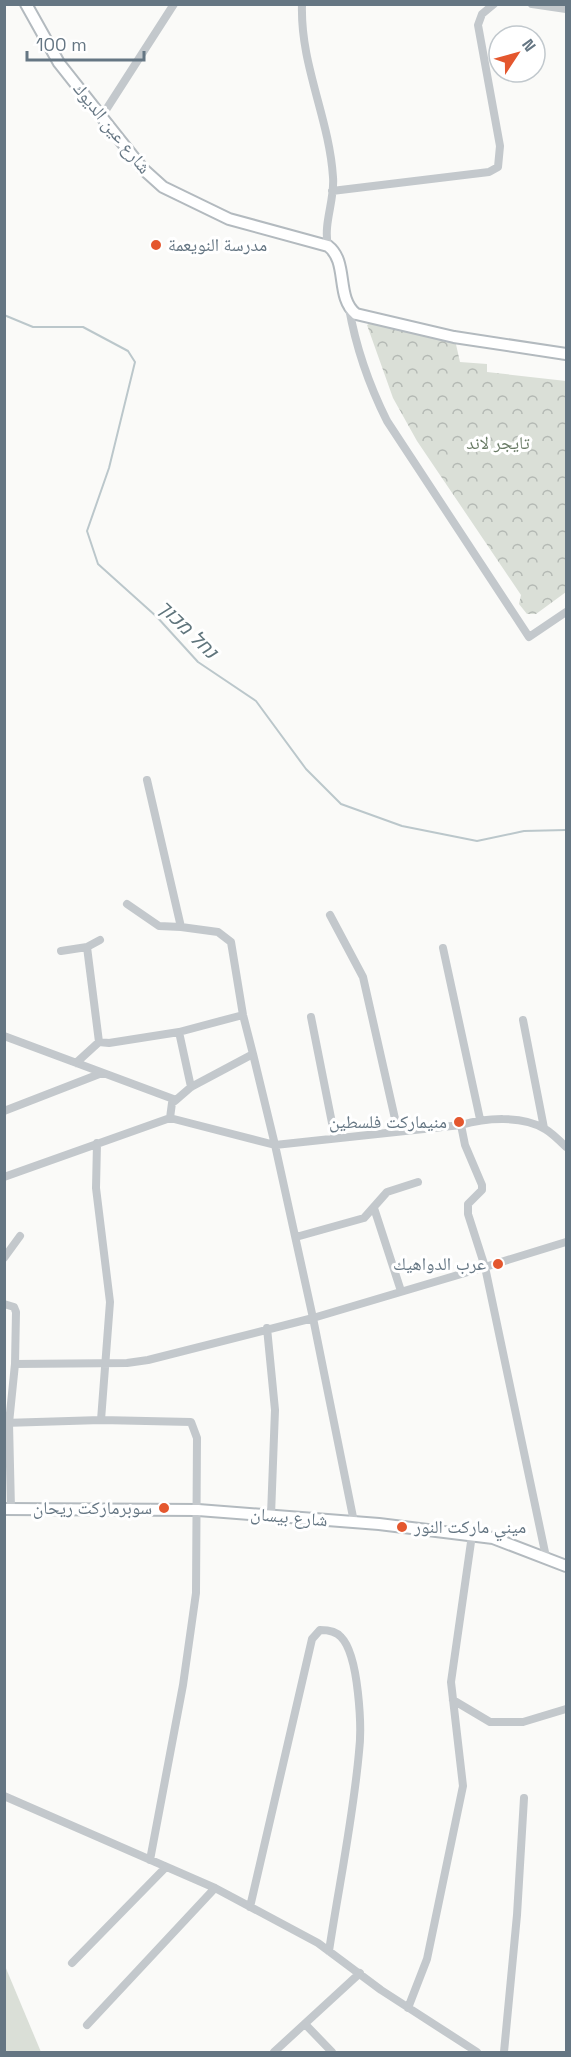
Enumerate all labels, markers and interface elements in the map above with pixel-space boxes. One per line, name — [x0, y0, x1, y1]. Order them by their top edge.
scale bar — [27, 24, 144, 62]
north arrow — [487, 24, 547, 84]
text: 100 m — [36, 33, 87, 56]
text: N — [517, 35, 540, 56]
street label: شارع عين الديوك — [69, 77, 156, 178]
place label: مدرسة النويعمة — [168, 233, 267, 256]
marker: مدرسة النويعمة — [149, 238, 163, 252]
park label: تايجر لاند — [466, 431, 530, 454]
water label: נחל מכוך — [152, 594, 225, 665]
place label: منيماركت فلسطين — [329, 1110, 447, 1133]
marker: منيماركت فلسطين — [452, 1115, 466, 1129]
place label: عرب الدواهيك — [393, 1252, 486, 1275]
marker: عرب الدواهيك — [491, 1257, 505, 1271]
place label: سوبرماركت ريحان — [33, 1496, 152, 1519]
marker: سوبرماركت ريحان — [157, 1501, 171, 1515]
street label: شارع بيسان — [250, 1502, 329, 1531]
place label: ميني ماركت النور — [413, 1515, 526, 1542]
marker: ميني ماركت النور — [395, 1520, 409, 1534]

